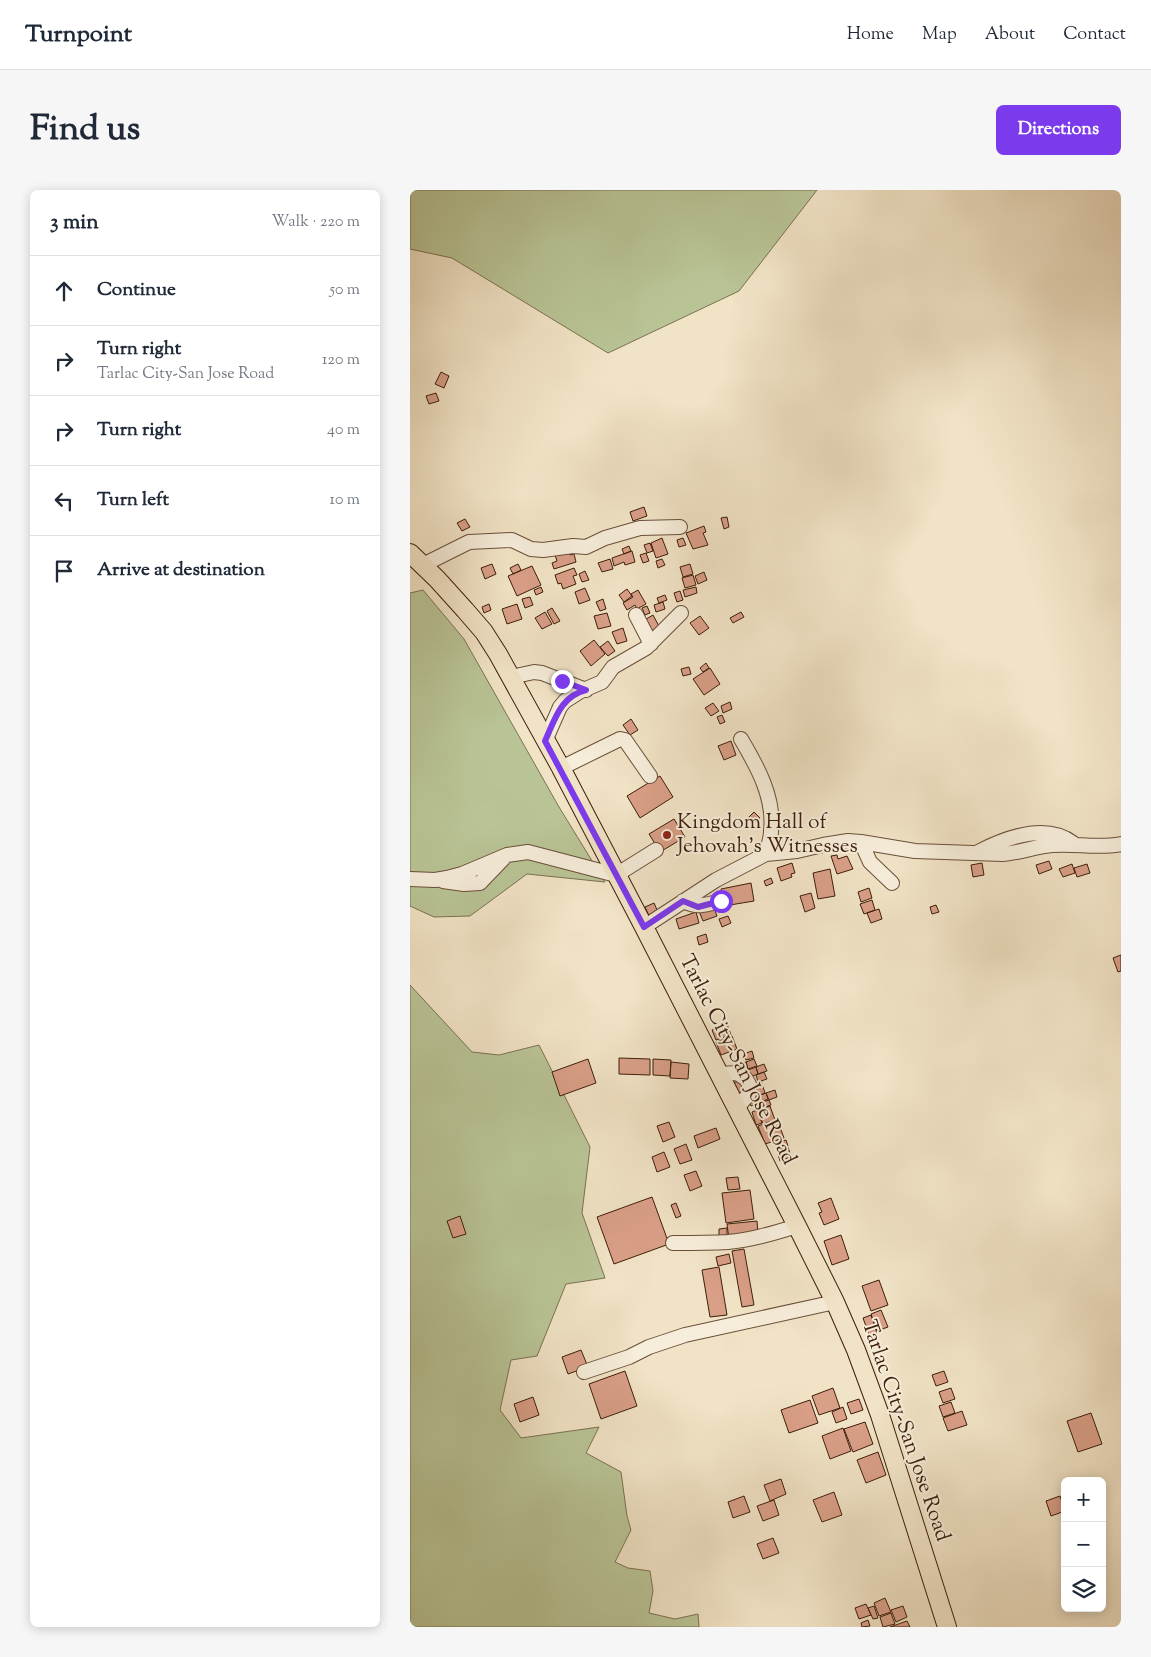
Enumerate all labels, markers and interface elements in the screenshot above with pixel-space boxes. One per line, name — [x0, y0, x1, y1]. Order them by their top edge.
text: Turnpoint — [25, 18, 132, 52]
text: Home — [847, 22, 894, 48]
text: Map — [922, 22, 957, 48]
text: About — [985, 22, 1035, 48]
text: Contact — [1063, 22, 1126, 48]
text: Find us — [30, 105, 140, 156]
button: Directions — [996, 105, 1121, 155]
text: 3 min — [50, 208, 99, 238]
text: Walk · 220 m — [272, 211, 360, 234]
icon: ahead — [50, 277, 78, 305]
text: Continue — [97, 277, 176, 304]
text: 50 m — [329, 279, 360, 302]
text: Turn right — [97, 336, 181, 363]
icon: right — [50, 347, 78, 375]
text: 120 m — [322, 349, 360, 372]
text: Tarlac City-San Jose Road — [97, 363, 274, 386]
icon: right — [50, 417, 78, 445]
text: Turn right — [97, 417, 181, 444]
text: 40 m — [327, 419, 360, 442]
icon: left — [50, 487, 78, 515]
text: Turn left — [97, 487, 169, 514]
text: 10 m — [330, 489, 360, 512]
icon: arrive — [50, 557, 78, 585]
text: Arrive at destination — [97, 557, 265, 584]
route end — [551, 670, 574, 693]
place label: Kingdom Hall of Jehovah's Witnesses — [676, 808, 858, 862]
marker: Kingdom Hall of Jehovah's Witnesses — [661, 829, 673, 841]
route start — [710, 890, 733, 913]
street label: Tarlac City-San Jose Road — [671, 950, 803, 1171]
street label: Tarlac City-San Jose Road — [853, 1316, 957, 1546]
map controls — [1061, 1477, 1106, 1612]
button: + — [1061, 1477, 1106, 1522]
button: − — [1061, 1522, 1106, 1567]
button: layers — [1061, 1567, 1106, 1612]

